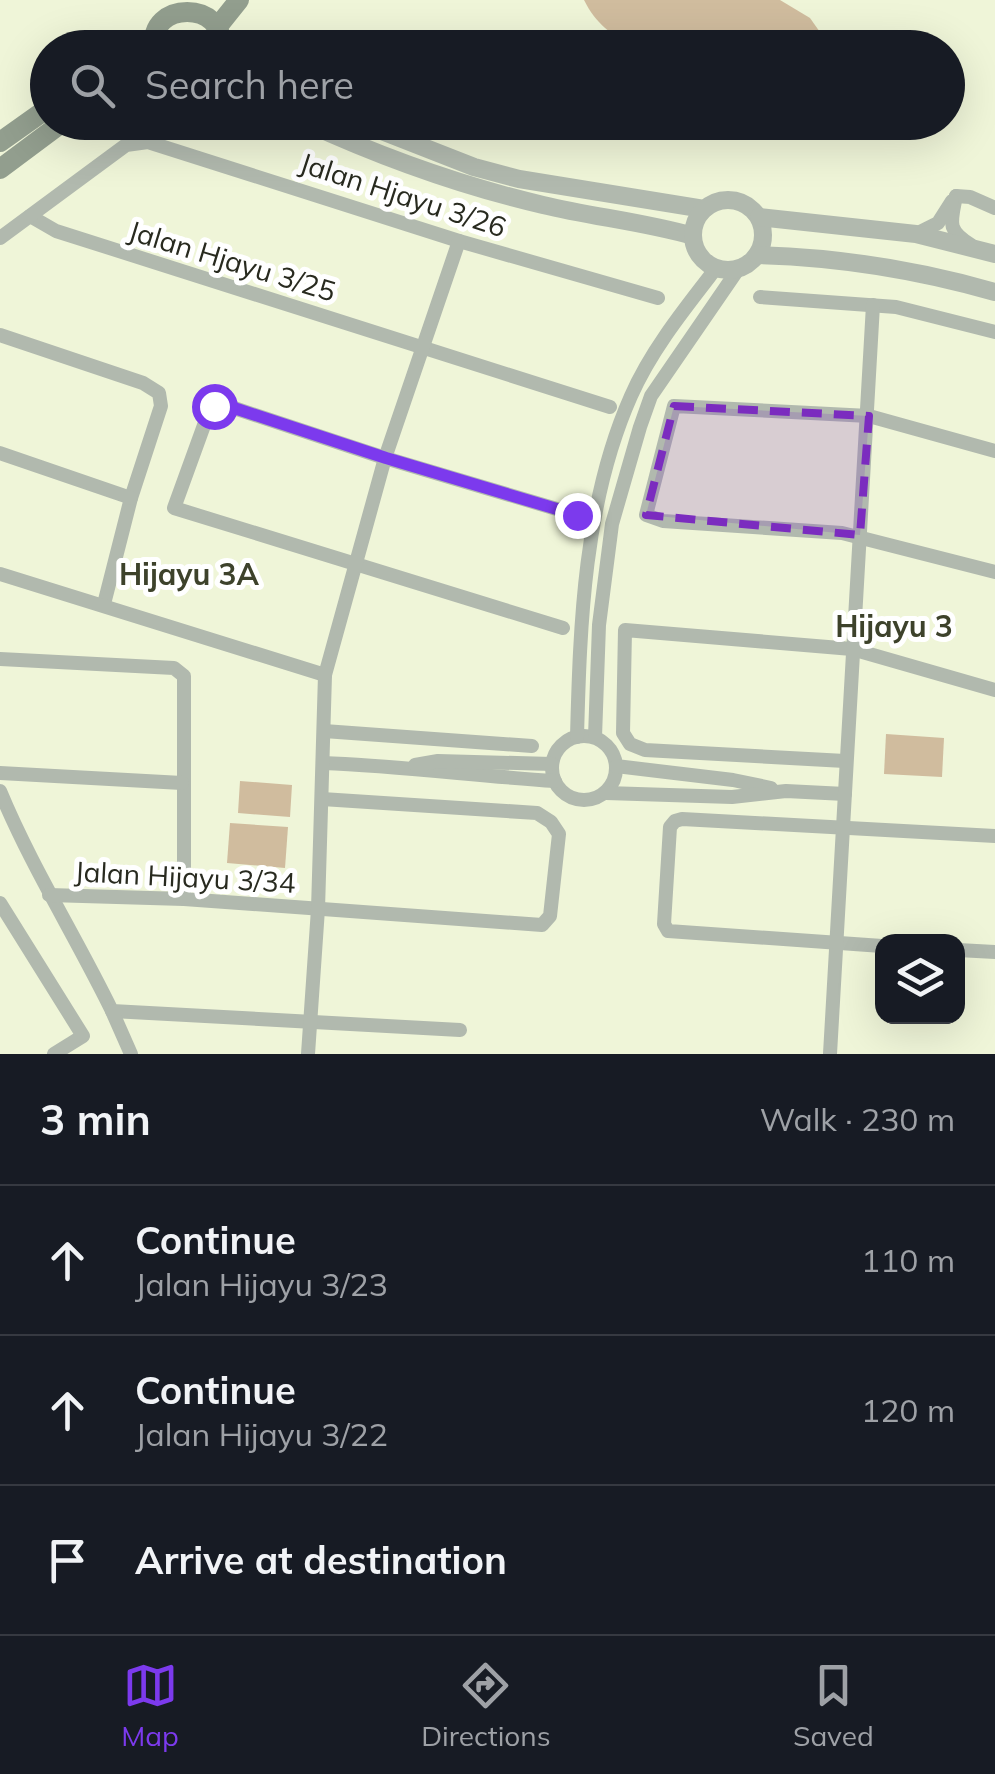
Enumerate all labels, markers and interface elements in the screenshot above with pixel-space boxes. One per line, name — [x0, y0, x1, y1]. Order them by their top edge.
search box — [30, 30, 965, 140]
icon: search — [65, 58, 120, 113]
text: Search here — [145, 61, 354, 109]
street label: Jalan Hjayu 3/26 — [296, 145, 511, 244]
street label: Jalan Hjayu 3/25 — [124, 212, 340, 309]
route start — [192, 384, 238, 430]
route end — [555, 493, 601, 539]
district label: Hijayu 3A — [119, 555, 260, 593]
district label: Hijayu 3 — [835, 607, 953, 645]
street label: Jalan Hijayu 3/34 — [74, 853, 297, 900]
map controls — [875, 934, 965, 1024]
button: layers — [875, 934, 965, 1024]
text: 3 min — [40, 1093, 151, 1146]
text: Walk · 230 m — [760, 1099, 955, 1139]
text: Continue — [135, 1216, 296, 1264]
icon: ahead — [40, 1233, 95, 1288]
text: 110 m — [861, 1240, 955, 1280]
text: Jalan Hijayu 3/23 — [135, 1264, 388, 1304]
text: Continue — [135, 1366, 296, 1414]
icon: ahead — [40, 1383, 95, 1438]
text: 120 m — [861, 1390, 955, 1430]
text: Jalan Hijayu 3/22 — [135, 1414, 388, 1454]
icon: arrive — [40, 1533, 95, 1588]
text: Arrive at destination — [135, 1536, 507, 1584]
tab: Map — [121, 1658, 179, 1753]
tab: Directions — [421, 1658, 551, 1753]
tab: Saved — [793, 1658, 874, 1753]

